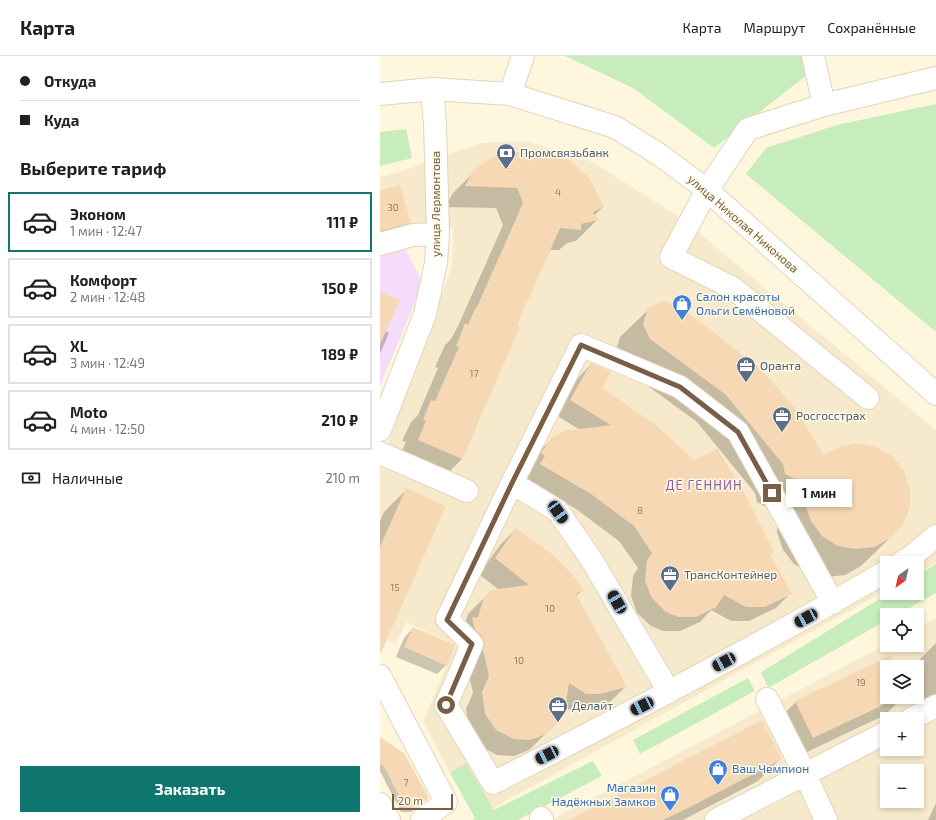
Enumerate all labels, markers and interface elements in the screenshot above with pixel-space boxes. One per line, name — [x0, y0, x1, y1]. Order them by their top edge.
text: Карта — [20, 16, 75, 39]
text: Карта — [683, 19, 721, 36]
text: Маршрут — [743, 19, 805, 36]
text: Сохранённые — [827, 19, 916, 36]
text: Откуда — [44, 72, 96, 90]
text: Куда — [44, 111, 79, 129]
bank icon: Промсвязьбанк — [495, 142, 517, 170]
place label: Промсвязьбанк — [520, 145, 610, 159]
street label: улица Лермонтова — [428, 151, 443, 257]
text: Выберите тариф — [20, 157, 166, 179]
street label: улица Николая Никонова — [685, 171, 802, 276]
house number: 4 — [555, 186, 561, 198]
house number: 30 — [387, 201, 399, 213]
icon: car — [22, 204, 58, 240]
text: Эконом — [70, 205, 126, 223]
text: 111 ₽ — [326, 213, 358, 231]
text: 1 мин · 12:47 — [70, 223, 142, 239]
icon: car — [22, 270, 58, 306]
text: Комфорт — [70, 271, 137, 289]
text: 150 ₽ — [322, 279, 358, 297]
text: 2 мин · 12:48 — [70, 289, 145, 305]
place label: Салон красоты Ольги Семёновой — [696, 289, 795, 317]
shop icon: Салон красоты Ольги Семёновой — [671, 293, 693, 321]
icon: car — [22, 336, 58, 372]
text: XL — [70, 337, 88, 355]
text: 189 ₽ — [321, 345, 358, 363]
text: 3 мин · 12:49 — [70, 355, 145, 371]
office icon: Оранта — [735, 355, 757, 383]
place label: Оранта — [760, 358, 801, 372]
house number: 17 — [469, 367, 479, 379]
icon: car — [22, 402, 58, 438]
text: Moto — [70, 403, 108, 421]
office icon: Росгосстрах — [771, 405, 793, 433]
place label: Росгосстрах — [796, 408, 866, 422]
text: 210 ₽ — [321, 411, 358, 429]
text: 4 мин · 12:50 — [70, 421, 145, 437]
icon: cash — [20, 467, 42, 489]
text: Наличные — [52, 469, 123, 487]
text: 210 m — [325, 470, 360, 486]
district label: ДЕ ГЕННИН — [665, 477, 743, 493]
callout: 1 мин — [786, 479, 852, 507]
route end — [763, 484, 781, 502]
text: 1 мин — [802, 485, 836, 501]
car — [546, 499, 570, 525]
house number: 8 — [637, 504, 643, 516]
north arrow — [880, 556, 924, 600]
map controls — [880, 556, 924, 808]
office icon: ТрансКонтейнер — [659, 564, 681, 592]
place label: ТрансКонтейнер — [684, 567, 777, 581]
house number: 15 — [390, 581, 400, 593]
car — [606, 589, 628, 615]
house number: 10 — [545, 602, 555, 614]
car — [793, 607, 819, 629]
button: locate — [880, 608, 924, 652]
car — [711, 651, 737, 673]
house number: 10 — [514, 654, 524, 666]
button: layers — [880, 660, 924, 704]
house number: 19 — [856, 676, 866, 688]
office icon: Делайт — [547, 695, 569, 723]
car — [629, 695, 655, 717]
route start — [437, 696, 455, 714]
place label: Делайт — [572, 698, 613, 712]
button: + — [880, 712, 924, 756]
car — [534, 744, 560, 766]
shop icon: Ваш Чемпион — [707, 758, 729, 786]
place label: Ваш Чемпион — [732, 761, 809, 775]
button: − — [880, 764, 924, 808]
button: Заказать — [20, 766, 360, 812]
house number: 7 — [403, 776, 409, 788]
place label: Магазин Надёжных Замков — [552, 780, 656, 808]
shop icon: Магазин Надёжных Замков — [659, 784, 681, 812]
scale bar — [392, 792, 453, 811]
text: 20 m — [398, 794, 423, 807]

